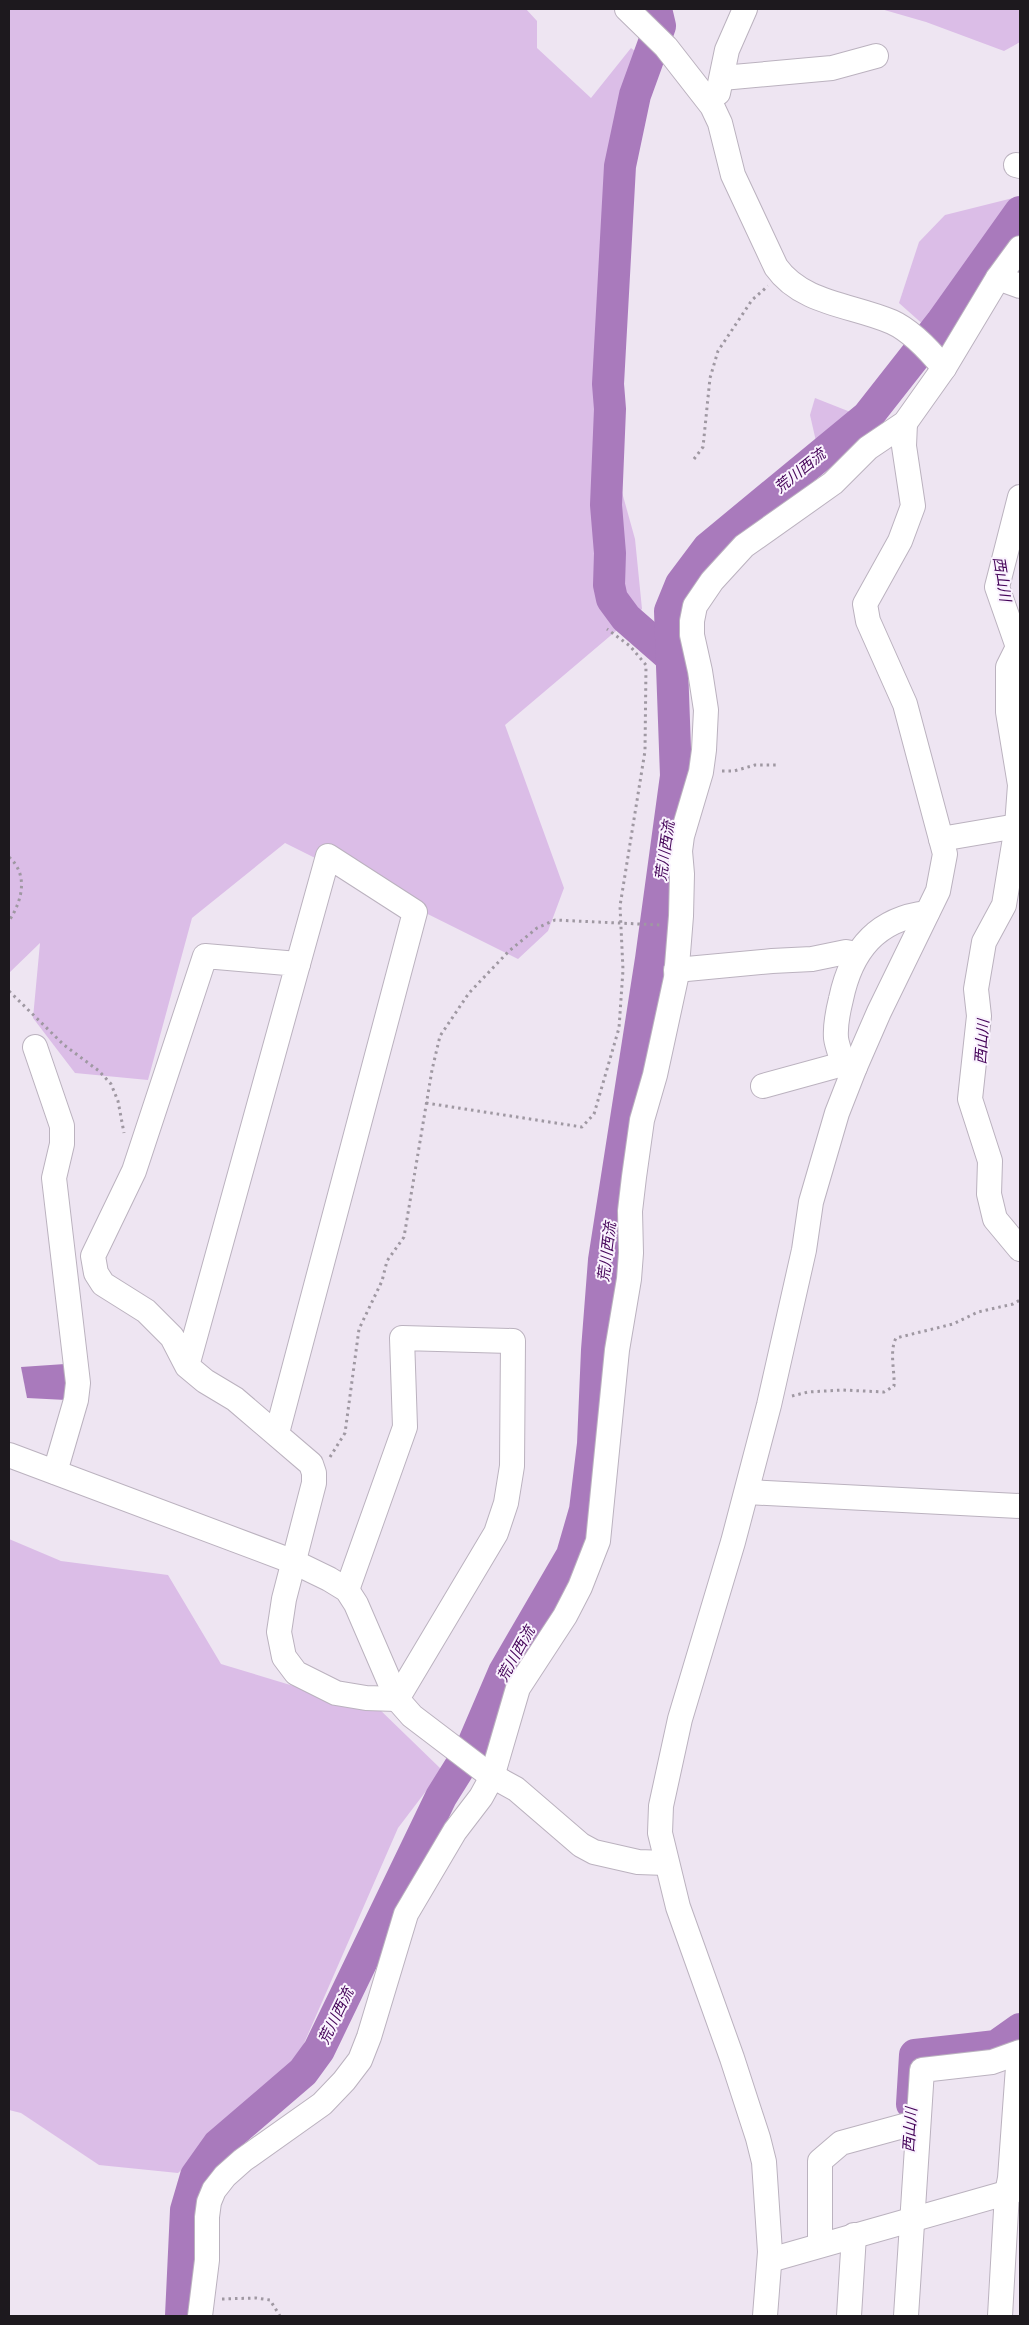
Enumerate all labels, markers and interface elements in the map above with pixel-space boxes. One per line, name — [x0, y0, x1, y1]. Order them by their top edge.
water label: 荒川西流 — [770, 443, 831, 497]
water label: 西山川 — [990, 555, 1016, 605]
water label: 荒川西流 — [651, 818, 678, 882]
water label: 西山川 — [970, 1017, 993, 1065]
water label: 荒川西流 — [593, 1219, 620, 1283]
water label: 荒川西流 — [493, 1621, 539, 1685]
water label: 荒川西流 — [314, 1983, 358, 2047]
water label: 西山川 — [898, 2105, 921, 2153]

